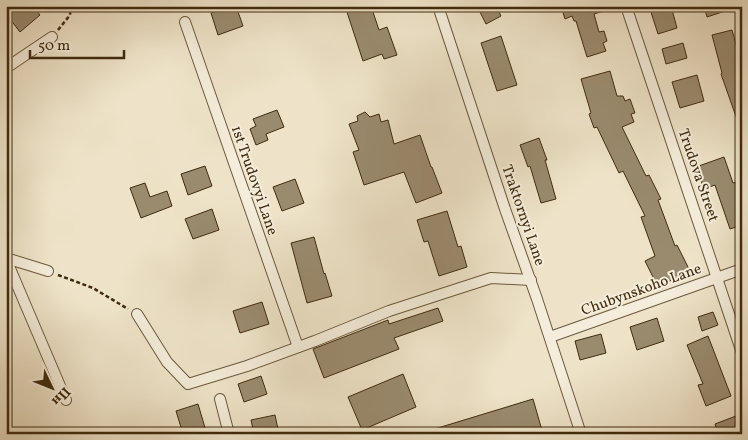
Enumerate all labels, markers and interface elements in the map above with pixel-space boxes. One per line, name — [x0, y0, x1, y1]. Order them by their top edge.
scale bar — [30, 28, 124, 60]
text: 50 m — [38, 36, 70, 57]
street label: 1st Trudovyi Lane — [225, 123, 282, 238]
street label: Trudova Street — [672, 126, 723, 225]
street label: Traktornyi Lane — [495, 162, 550, 269]
street label: Chubynskoho Lane — [579, 259, 704, 322]
north arrow — [28, 362, 78, 412]
text: Пн — [47, 382, 74, 410]

